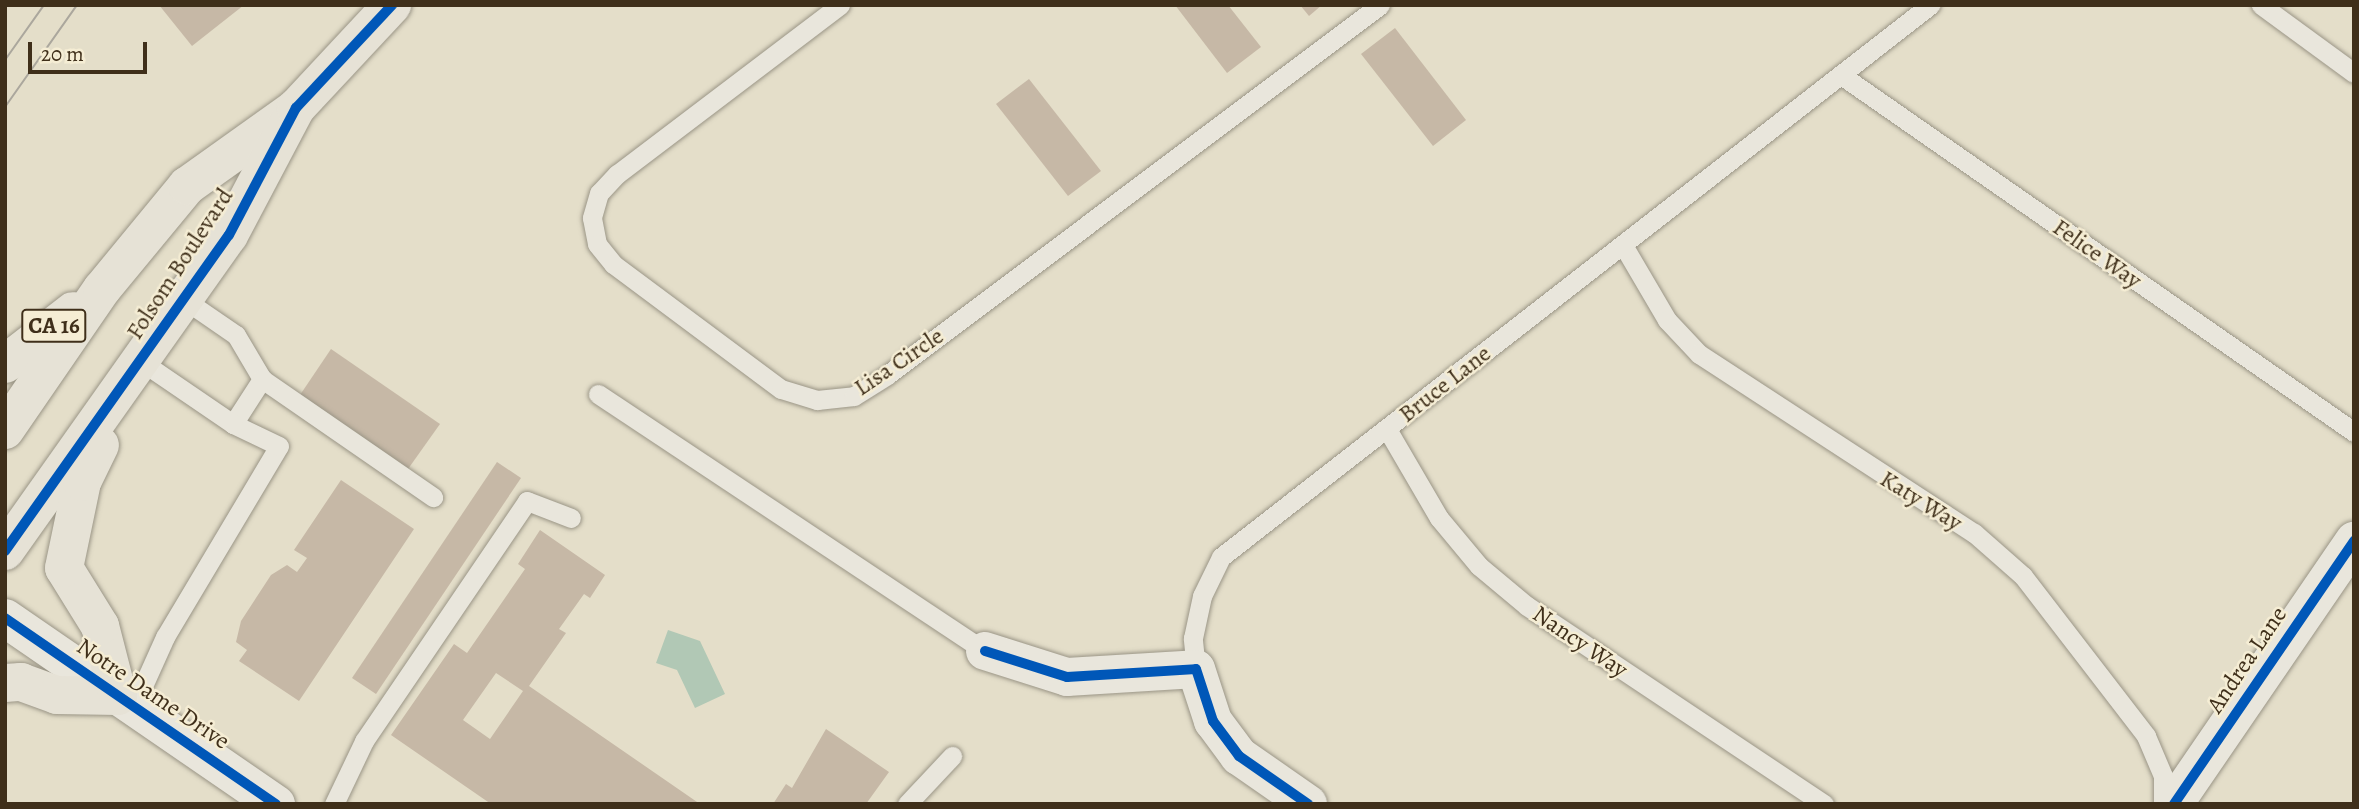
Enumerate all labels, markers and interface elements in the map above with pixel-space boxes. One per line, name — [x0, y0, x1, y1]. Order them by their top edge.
scale bar — [32, 28, 150, 72]
text: 20 m — [41, 40, 84, 68]
street label: Folsom Boulevard — [120, 183, 240, 345]
street label: Felice Way — [2047, 213, 2147, 295]
road number: CA 16 — [21, 306, 87, 346]
street label: Lisa Circle — [849, 322, 949, 402]
street label: Bruce Lane — [1393, 339, 1497, 429]
street label: Katy Way — [1875, 465, 1967, 537]
street label: Nancy Way — [1527, 600, 1633, 684]
street label: Andrea Lane — [2201, 601, 2293, 719]
street label: Notre Dame Drive — [71, 632, 235, 756]

